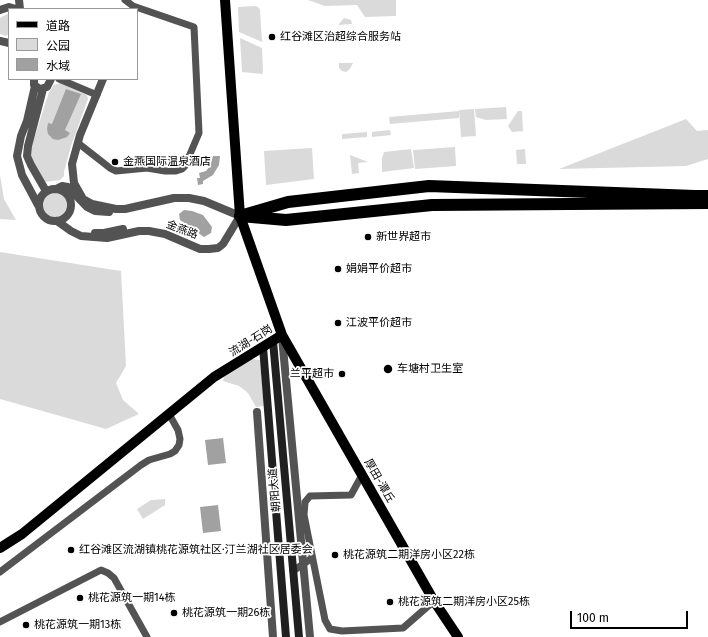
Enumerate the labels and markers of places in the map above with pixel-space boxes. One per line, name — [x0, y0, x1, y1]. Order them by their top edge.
place label: 红谷滩区治超综合服务站 — [280, 30, 401, 44]
marker: 红谷滩区治超综合服务站 — [267, 32, 277, 42]
place label: 金燕国际温泉酒店 — [123, 155, 211, 169]
marker: 金燕国际温泉酒店 — [110, 157, 120, 167]
place label: 新世界超市 — [376, 230, 431, 244]
marker: 新世界超市 — [363, 232, 373, 242]
place label: 娟娟平价超市 — [346, 262, 412, 276]
marker: 娟娟平价超市 — [333, 264, 343, 274]
place label: 江波平价超市 — [346, 316, 412, 330]
marker: 江波平价超市 — [333, 318, 343, 328]
place label: 车塘村卫生室 — [397, 362, 463, 376]
marker: 车塘村卫生室 — [382, 363, 394, 375]
place label: 兰平超市 — [290, 367, 334, 381]
marker: 兰平超市 — [337, 369, 347, 379]
place label: 红谷滩区流湖镇桃花源筑社区·汀兰湖社区居委会 — [79, 543, 313, 557]
marker: 红谷滩区流湖镇桃花源筑社区·汀兰湖社区居委会 — [66, 545, 76, 555]
place label: 桃花源筑二期洋房小区22栋 — [343, 548, 475, 562]
marker: 桃花源筑二期洋房小区22栋 — [330, 550, 340, 560]
place label: 桃花源筑一期14栋 — [88, 591, 176, 605]
marker: 桃花源筑一期14栋 — [75, 593, 85, 603]
place label: 桃花源筑二期洋房小区25栋 — [398, 595, 530, 609]
marker: 桃花源筑二期洋房小区25栋 — [385, 597, 395, 607]
place label: 桃花源筑一期26栋 — [182, 606, 270, 620]
marker: 桃花源筑一期26栋 — [169, 608, 179, 618]
place label: 桃花源筑一期13栋 — [34, 618, 121, 632]
marker: 桃花源筑一期13栋 — [21, 620, 31, 630]

